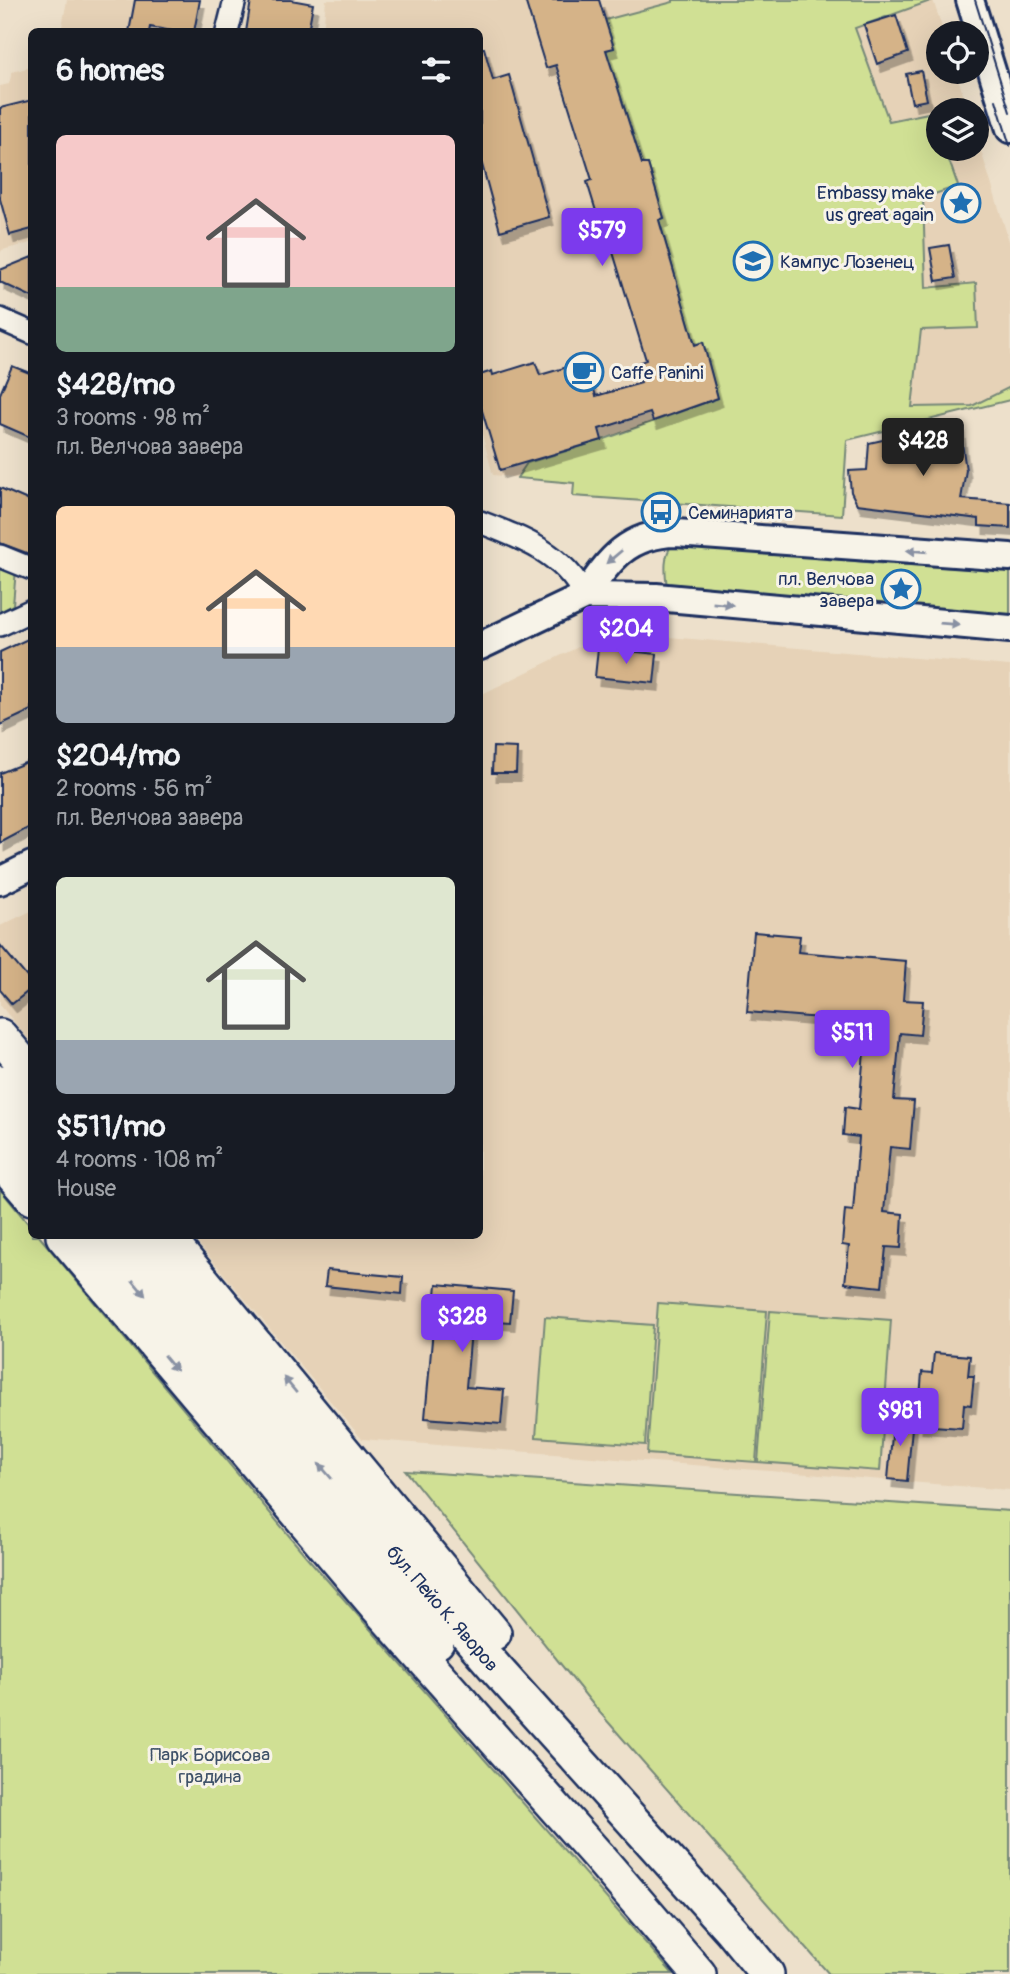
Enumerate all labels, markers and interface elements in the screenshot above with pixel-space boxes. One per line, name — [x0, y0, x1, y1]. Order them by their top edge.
map controls — [926, 21, 989, 161]
button: locate — [926, 21, 989, 84]
icon: filters — [417, 51, 455, 89]
text: 6 homes — [56, 52, 164, 89]
button: layers — [926, 98, 989, 161]
icon: home — [193, 180, 319, 306]
place label: Embassy make us great again — [817, 181, 935, 227]
place icon: Embassy make us great again — [940, 182, 982, 224]
pin: $579 — [561, 208, 643, 268]
text: $579 — [578, 216, 626, 245]
school or university icon: Кампус Лозенец — [732, 240, 774, 282]
place label: Кампус Лозенец — [780, 250, 915, 274]
cafe icon: Caffe Panini — [563, 351, 605, 393]
place label: Caffe Panini — [611, 361, 704, 385]
text: $428/mo — [56, 366, 175, 403]
text: 3 rooms · 98 m² — [56, 403, 210, 432]
pin: $428 — [882, 419, 964, 478]
text: $428 — [898, 426, 948, 455]
text: пл. Велчова завера — [56, 432, 243, 461]
bus stop icon: Семинарията — [640, 491, 682, 533]
place label: Семинарията — [688, 501, 793, 525]
one-way arrow — [906, 545, 928, 556]
one-way arrow — [606, 549, 623, 564]
icon: home — [193, 551, 319, 677]
place label: пл. Велчова завера — [778, 567, 874, 613]
place icon: пл. Велчова завера — [880, 568, 922, 610]
one-way arrow — [713, 598, 735, 609]
pin: $204 — [585, 606, 667, 666]
text: $204 — [599, 614, 653, 643]
one-way arrow — [939, 619, 961, 630]
text: $204/mo — [56, 737, 180, 774]
text: 2 rooms · 56 m² — [56, 774, 213, 803]
text: пл. Велчова завера — [56, 803, 243, 832]
icon: home — [193, 922, 319, 1048]
pin: $511 — [811, 1010, 893, 1070]
text: $511 — [831, 1018, 873, 1047]
text: $511/mo — [56, 1108, 166, 1145]
text: 4 rooms · 108 m² — [56, 1145, 223, 1174]
text: House — [56, 1174, 116, 1203]
one-way arrow — [131, 1279, 146, 1296]
pin: $328 — [421, 1294, 503, 1354]
text: $328 — [437, 1302, 487, 1331]
one-way arrow — [162, 1354, 177, 1371]
one-way arrow — [283, 1376, 298, 1393]
pin: $981 — [859, 1388, 941, 1448]
text: $981 — [878, 1396, 922, 1425]
one-way arrow — [317, 1462, 333, 1480]
street label: бул. Пейо К. Яворов — [381, 1540, 504, 1677]
park label: Парк Борисова градина — [150, 1743, 270, 1789]

